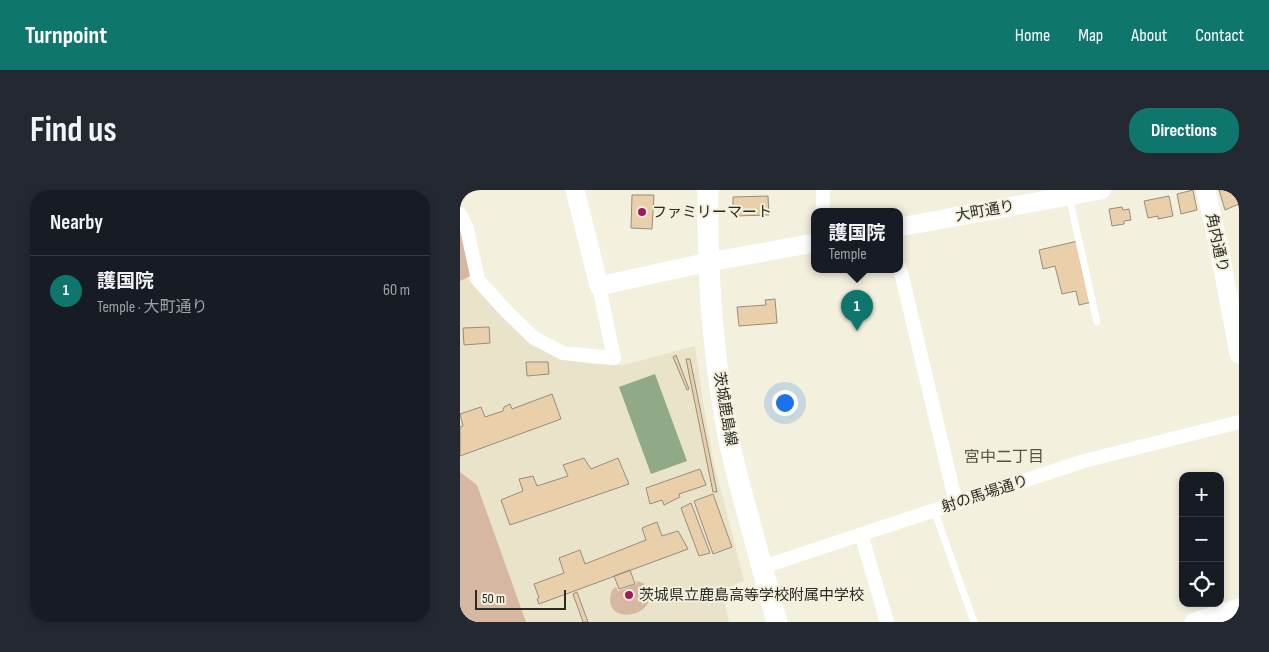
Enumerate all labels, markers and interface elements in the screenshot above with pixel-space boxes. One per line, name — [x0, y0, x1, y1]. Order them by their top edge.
text: Turnpoint — [25, 21, 107, 50]
text: Home — [1015, 25, 1050, 46]
text: Map — [1078, 25, 1103, 46]
text: About — [1131, 25, 1167, 46]
text: Contact — [1195, 25, 1244, 46]
button: Directions — [1129, 108, 1239, 153]
text: Find us — [30, 109, 117, 152]
street label: 大町通り — [954, 196, 1016, 226]
place label: ファミリーマート — [652, 203, 772, 222]
marker: ファミリーマート — [636, 206, 648, 218]
popup — [811, 208, 903, 273]
text: Nearby — [50, 210, 103, 235]
street label: 角内通り — [1201, 212, 1233, 274]
text: 護国院 — [828, 222, 886, 245]
text: Temple — [828, 245, 867, 264]
text: 護国院 — [97, 270, 154, 293]
text: 1 — [63, 281, 69, 300]
text: 60 m — [383, 281, 410, 300]
pin: 1 — [841, 290, 873, 331]
text: Temple · 大町通り — [97, 298, 207, 317]
street label: 茨城鹿島線 — [709, 370, 741, 448]
your location — [772, 390, 798, 416]
district label: 宮中二丁目 — [964, 448, 1044, 467]
street label: 射の馬場通り — [939, 471, 1031, 517]
map controls — [1179, 472, 1224, 607]
button: + — [1179, 472, 1224, 517]
button: − — [1179, 517, 1224, 562]
button: locate — [1179, 562, 1224, 607]
place label: 茨城県立鹿島高等学校附属中学校 — [639, 586, 864, 605]
scale bar — [475, 587, 566, 610]
marker: 茨城県立鹿島高等学校附属中学校 — [623, 589, 635, 601]
text: 50 m — [482, 590, 505, 607]

